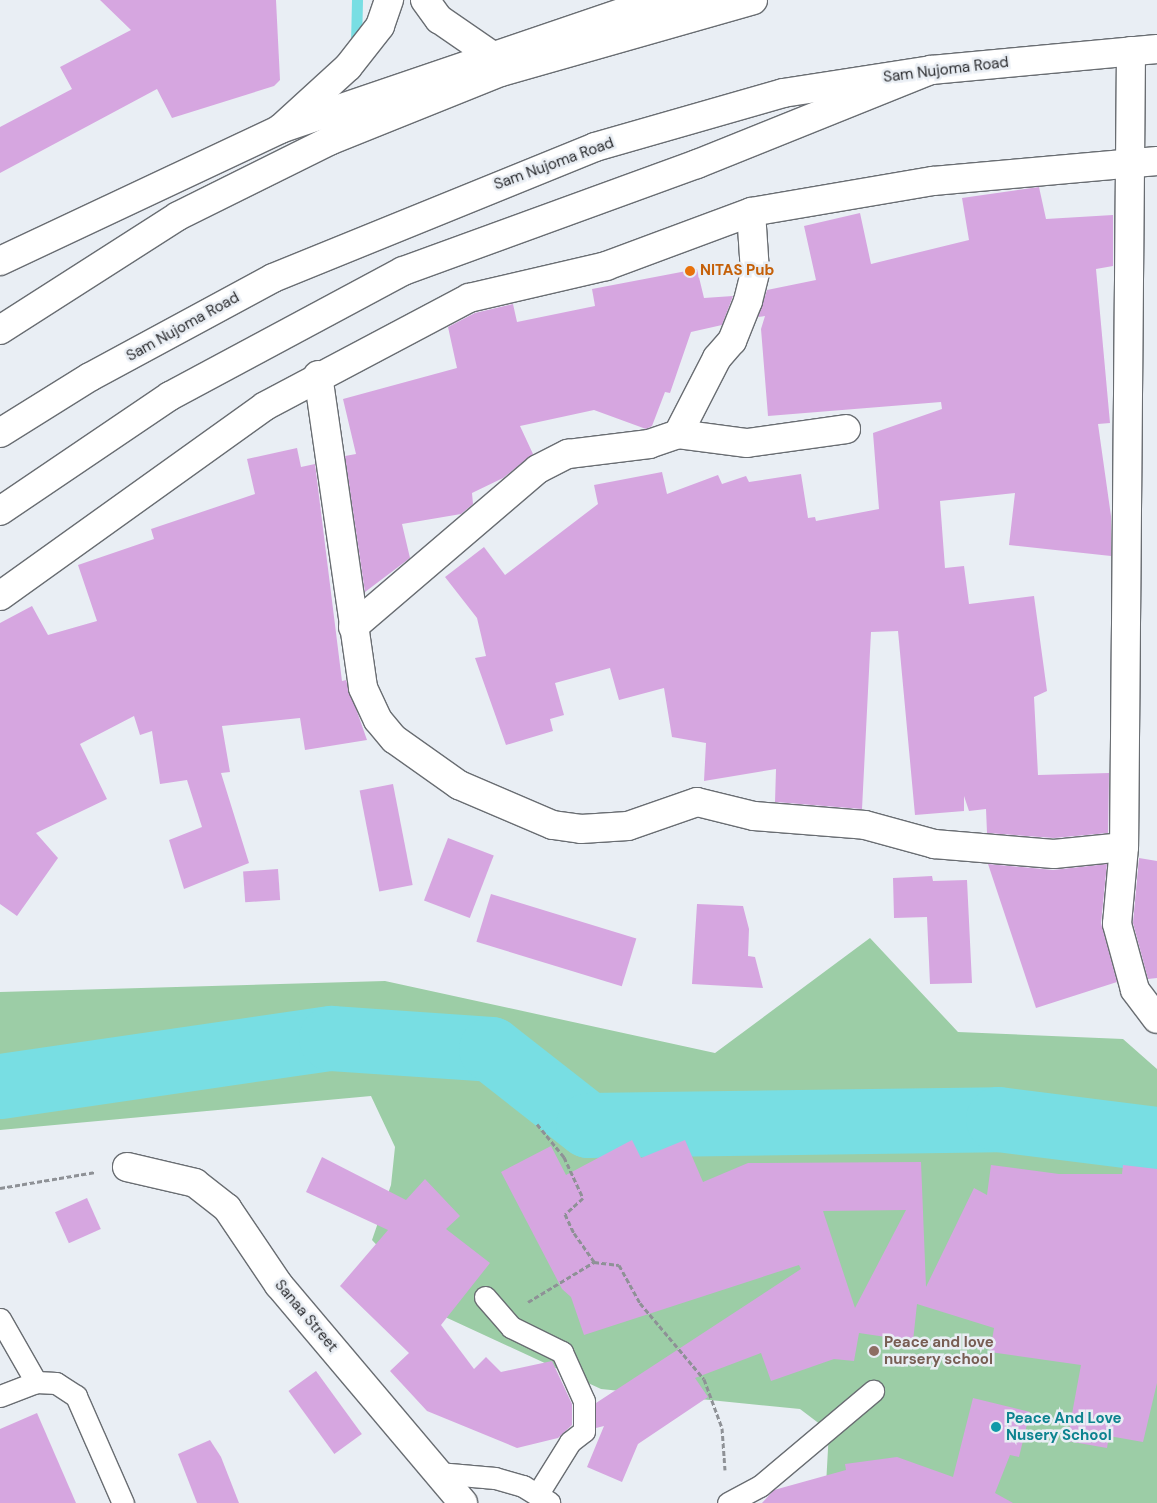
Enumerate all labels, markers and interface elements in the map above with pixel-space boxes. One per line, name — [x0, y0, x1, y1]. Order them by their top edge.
street label: Sam Nujoma Road — [882, 53, 1010, 87]
street label: Sam Nujoma Road — [492, 134, 616, 194]
place label: NITAS Pub — [700, 262, 774, 280]
marker: NITAS Pub — [684, 265, 696, 277]
street label: Sam Nujoma Road — [123, 289, 243, 365]
street label: Sanaa Street — [271, 1276, 341, 1356]
place label: Peace and love nursery school — [884, 1333, 994, 1368]
marker: Peace and love nursery school — [868, 1345, 880, 1357]
place label: Peace And Love Nusery School — [1006, 1409, 1122, 1444]
marker: Peace And Love Nusery School — [990, 1421, 1002, 1433]

